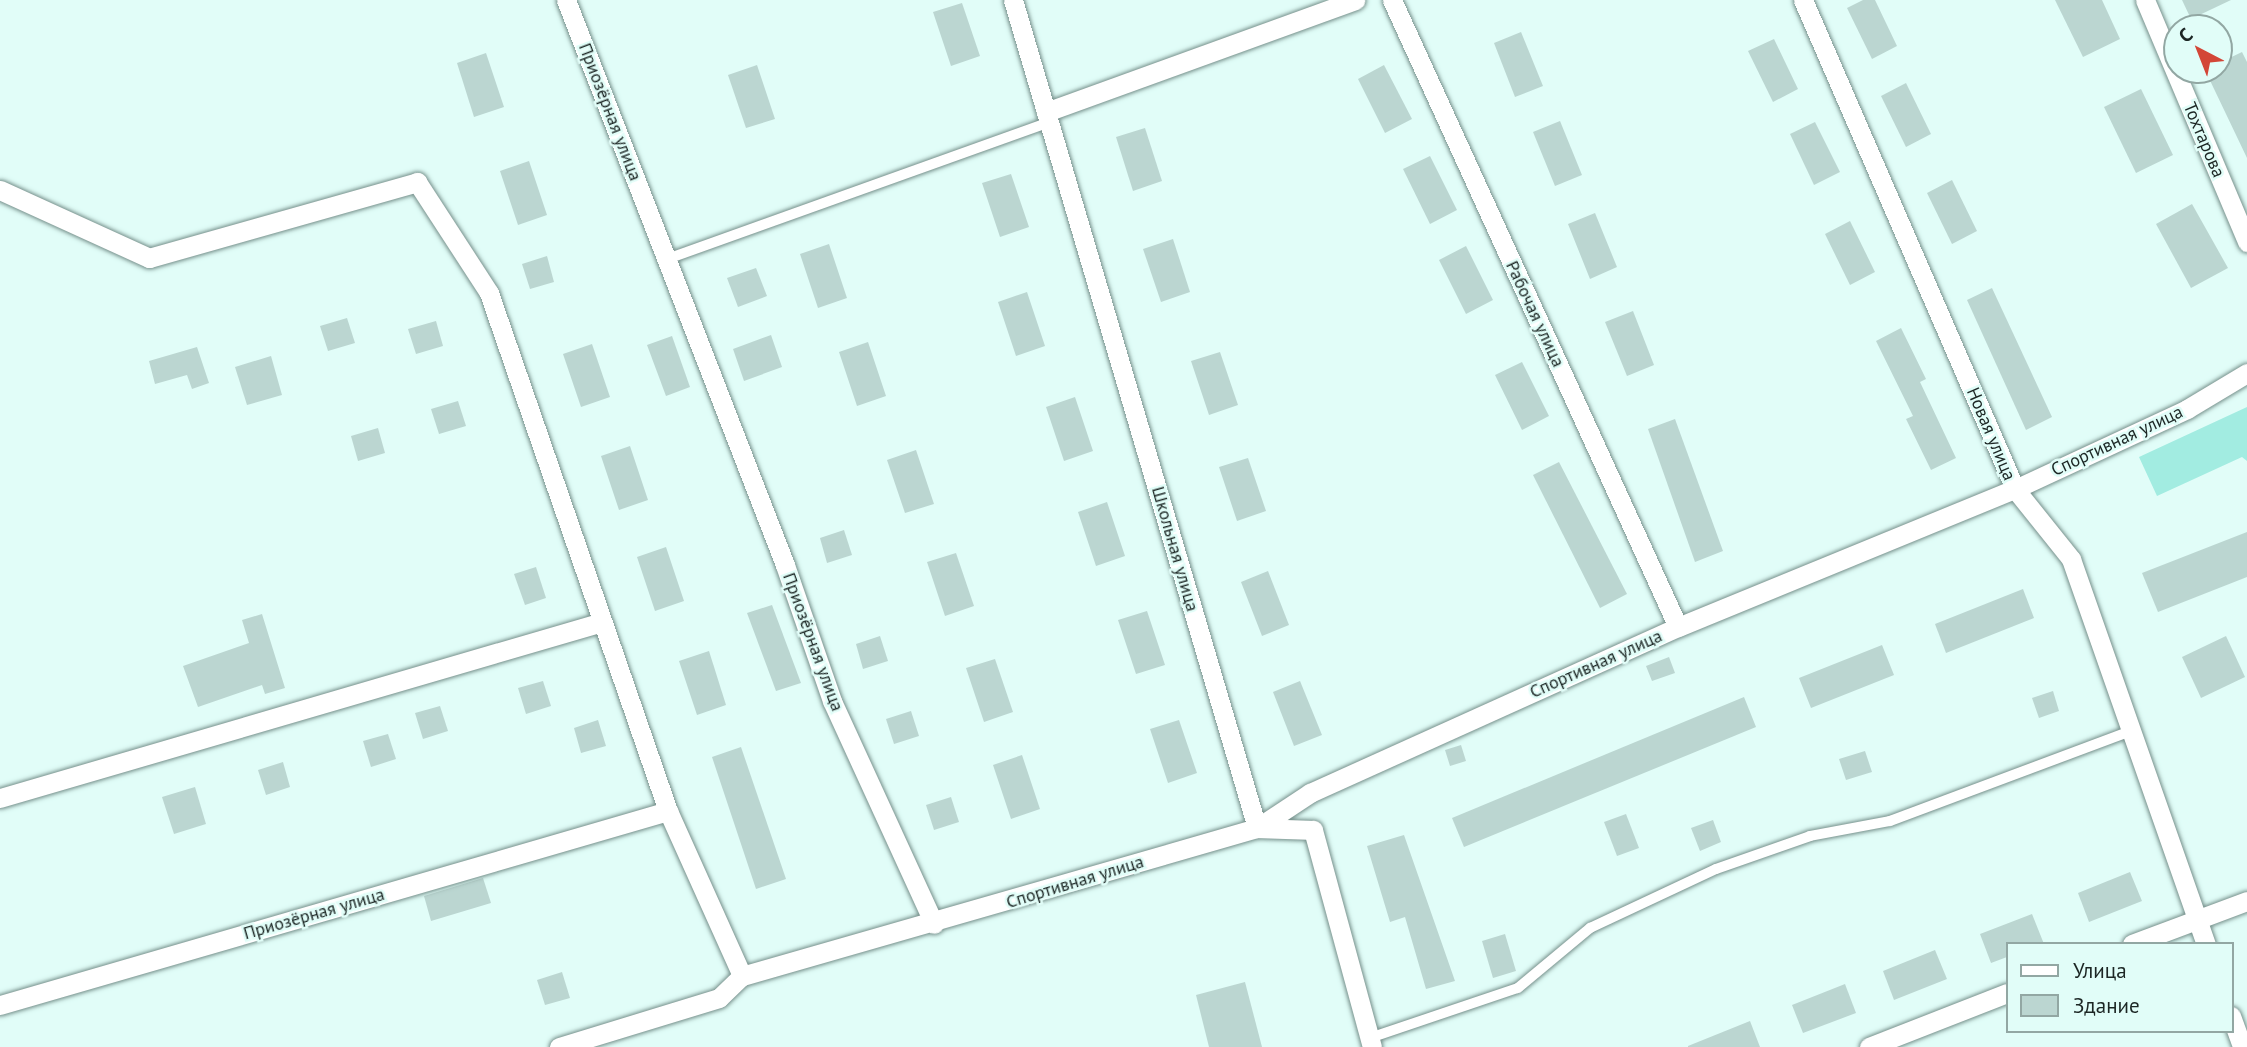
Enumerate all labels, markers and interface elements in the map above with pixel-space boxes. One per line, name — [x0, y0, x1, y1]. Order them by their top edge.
north arrow — [2163, 14, 2233, 84]
text: С — [2173, 22, 2197, 47]
street label: Приозёрная улица — [574, 40, 646, 184]
street label: Тохтарова — [2179, 99, 2229, 181]
street label: Рабочая улица — [1501, 258, 1569, 370]
street label: Новая улица — [1962, 384, 2020, 484]
street label: Спортивная улица — [2048, 401, 2186, 481]
street label: Школьная улица — [1147, 484, 1203, 614]
street label: Приозёрная улица — [778, 570, 848, 714]
street label: Спортивная улица — [1526, 625, 1666, 703]
street label: Спортивная улица — [1004, 851, 1146, 913]
street label: Приозёрная улица — [241, 884, 387, 944]
legend — [2006, 942, 2233, 1033]
text: Улица — [2073, 957, 2127, 984]
text: Здание — [2073, 992, 2140, 1019]

